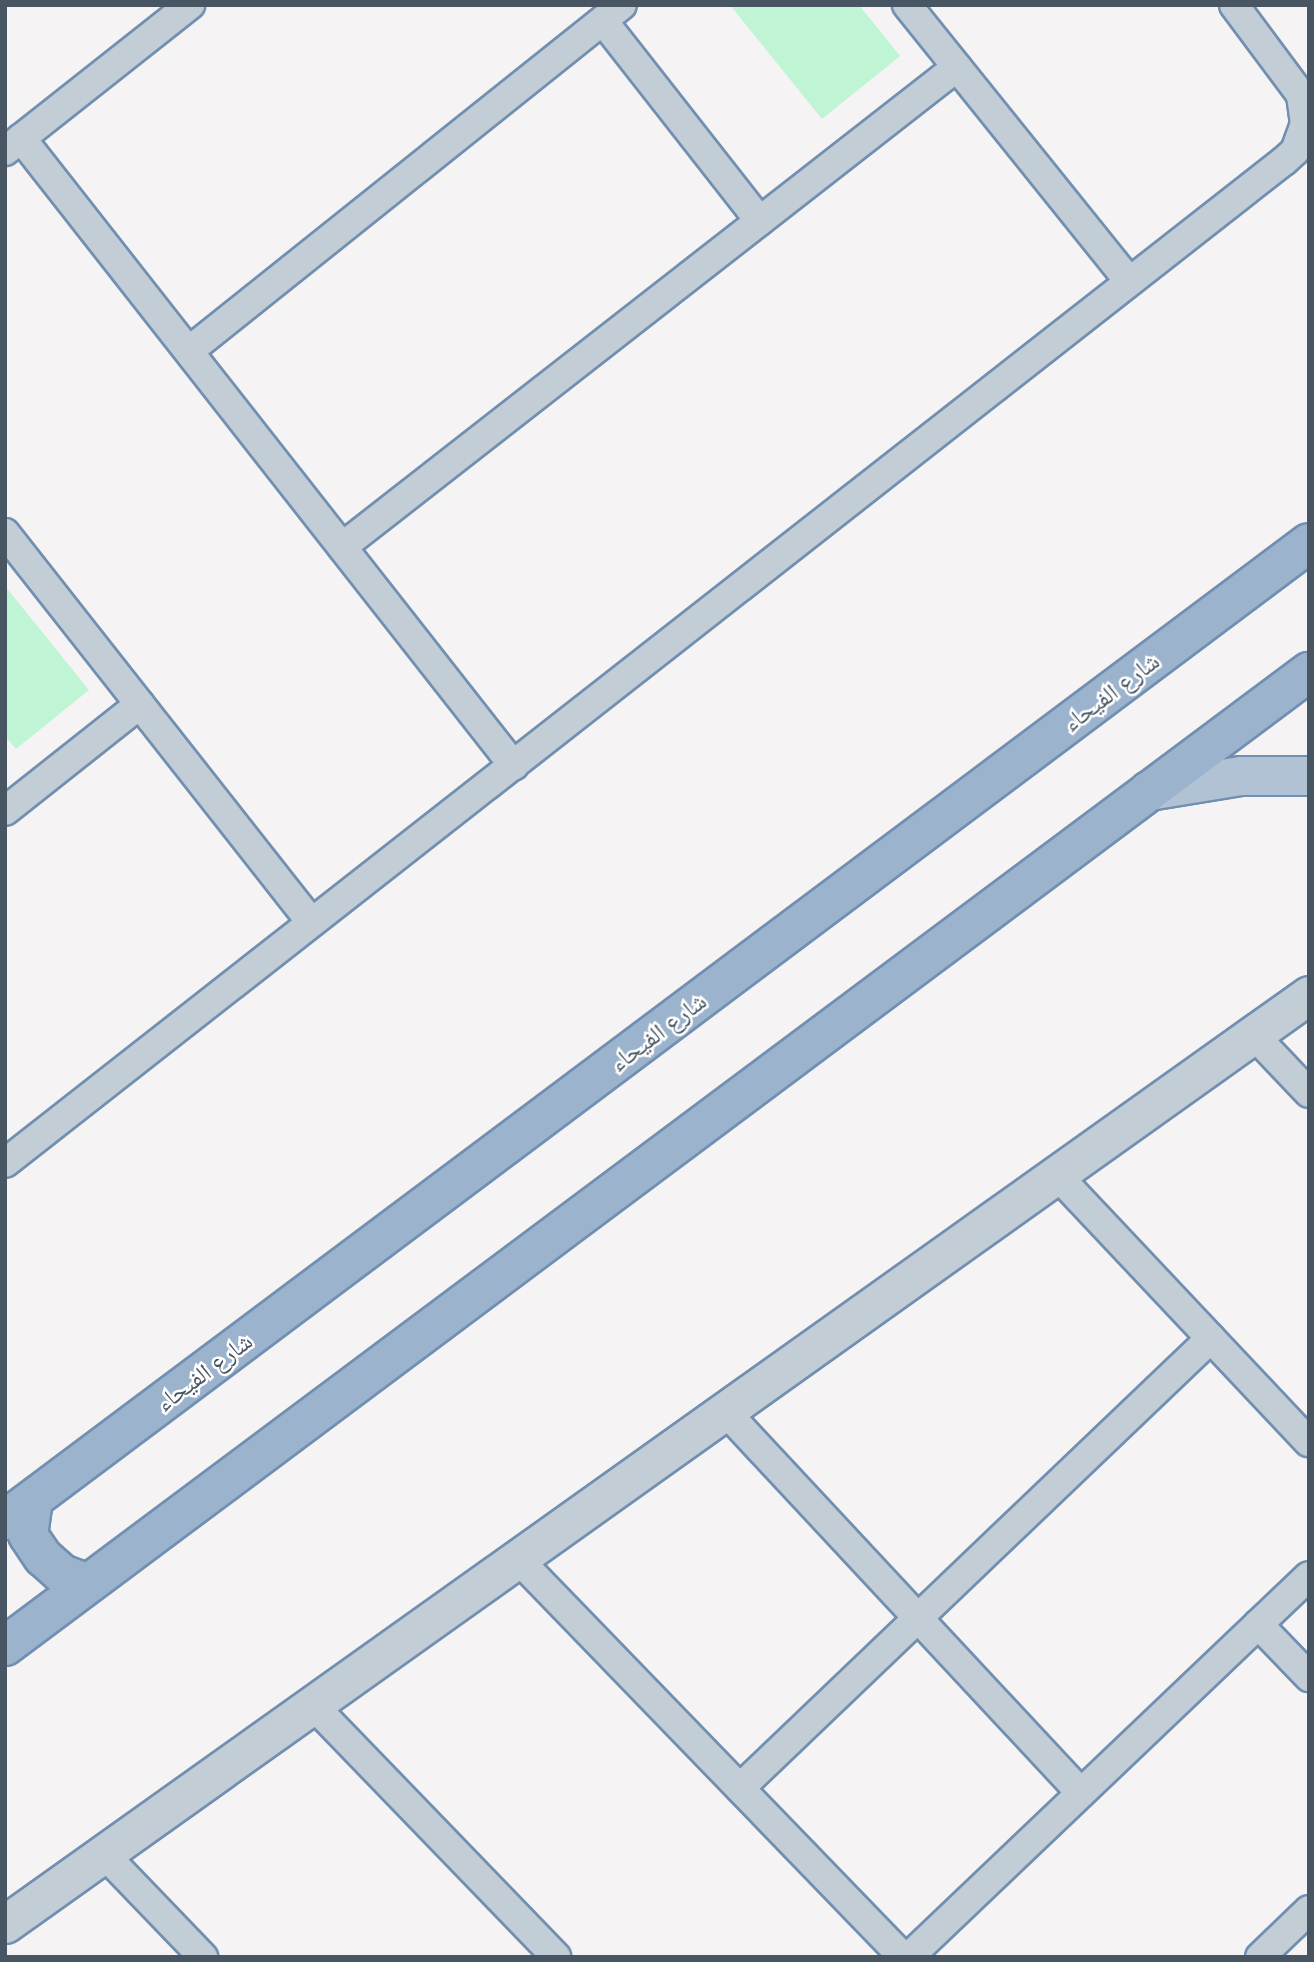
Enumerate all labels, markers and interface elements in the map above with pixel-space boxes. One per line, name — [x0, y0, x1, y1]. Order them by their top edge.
street label: شارع الفيحاء — [1057, 646, 1165, 738]
street label: شارع الفيحاء — [604, 986, 712, 1078]
street label: شارع الفيحاء — [150, 1326, 258, 1418]

